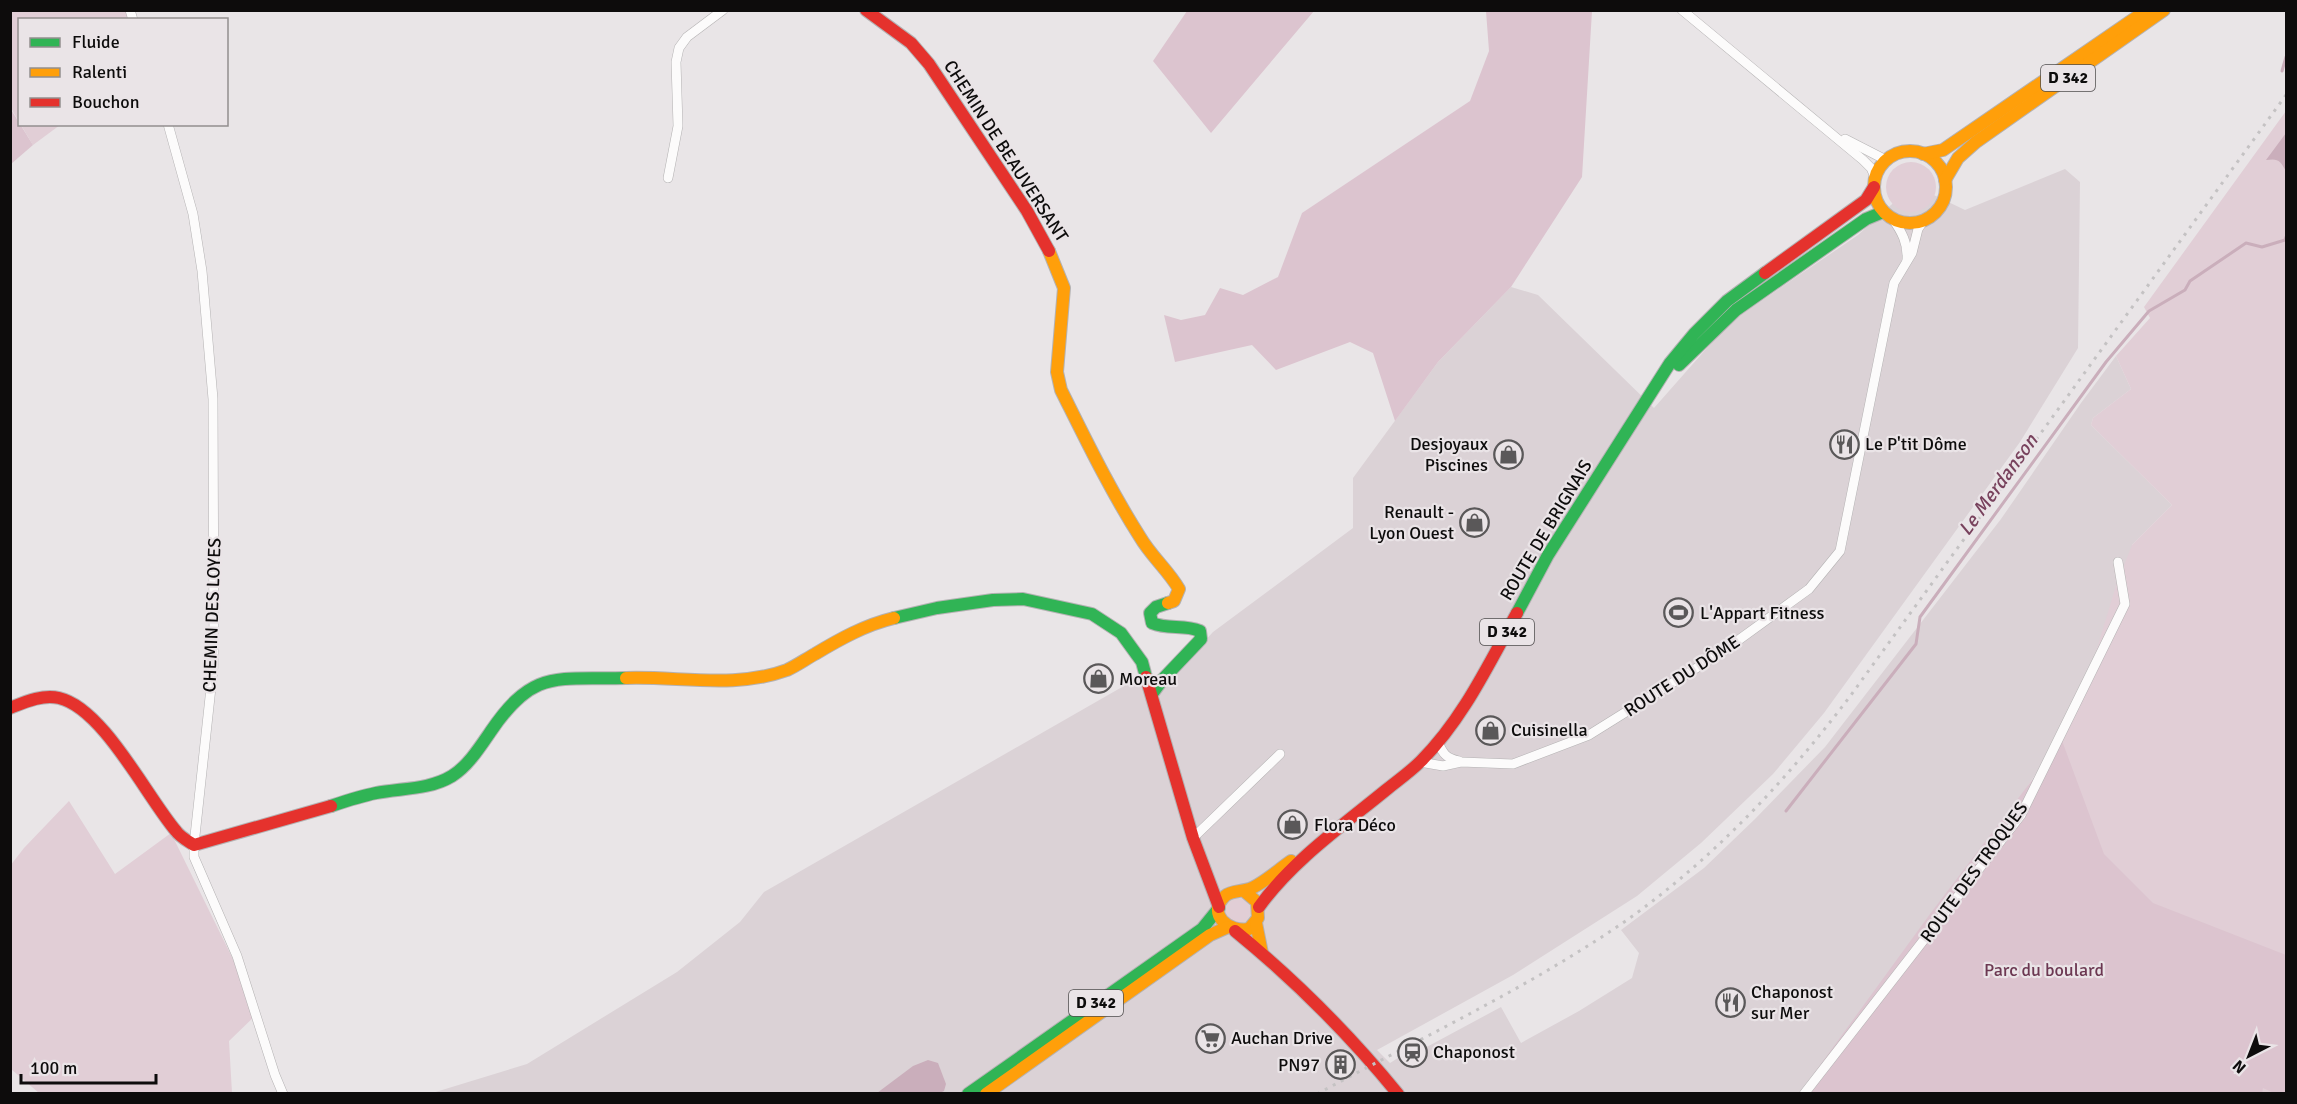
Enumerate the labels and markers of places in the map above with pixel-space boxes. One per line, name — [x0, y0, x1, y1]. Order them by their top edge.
restaurant icon: Le P'tit Dôme — [1828, 428, 1860, 460]
place label: Desjoyaux Piscines — [1410, 433, 1489, 476]
place label: Le P'tit Dôme — [1865, 433, 1967, 455]
shop icon: Desjoyaux Piscines — [1493, 438, 1525, 470]
place label: Renault - Lyon Ouest — [1369, 501, 1454, 544]
shop icon: Renault - Lyon Ouest — [1459, 506, 1491, 538]
sports icon: L'Appart Fitness — [1663, 597, 1695, 629]
place label: L'Appart Fitness — [1700, 602, 1825, 624]
shop icon: Moreau — [1082, 663, 1114, 695]
place label: Moreau — [1119, 668, 1177, 690]
shop icon: Cuisinella — [1474, 714, 1506, 746]
place label: Cuisinella — [1511, 719, 1588, 741]
shop icon: Flora Déco — [1277, 809, 1309, 841]
place label: Flora Déco — [1314, 814, 1396, 836]
place label: Chaponost sur Mer — [1751, 981, 1833, 1024]
restaurant icon: Chaponost sur Mer — [1714, 986, 1746, 1018]
supermarket icon: Auchan Drive — [1194, 1022, 1226, 1054]
place label: Auchan Drive — [1231, 1027, 1333, 1049]
station icon: Chaponost — [1396, 1036, 1428, 1068]
place label: Chaponost — [1433, 1041, 1515, 1063]
building icon: PN97 — [1325, 1049, 1357, 1081]
place label: PN97 — [1278, 1054, 1320, 1076]

